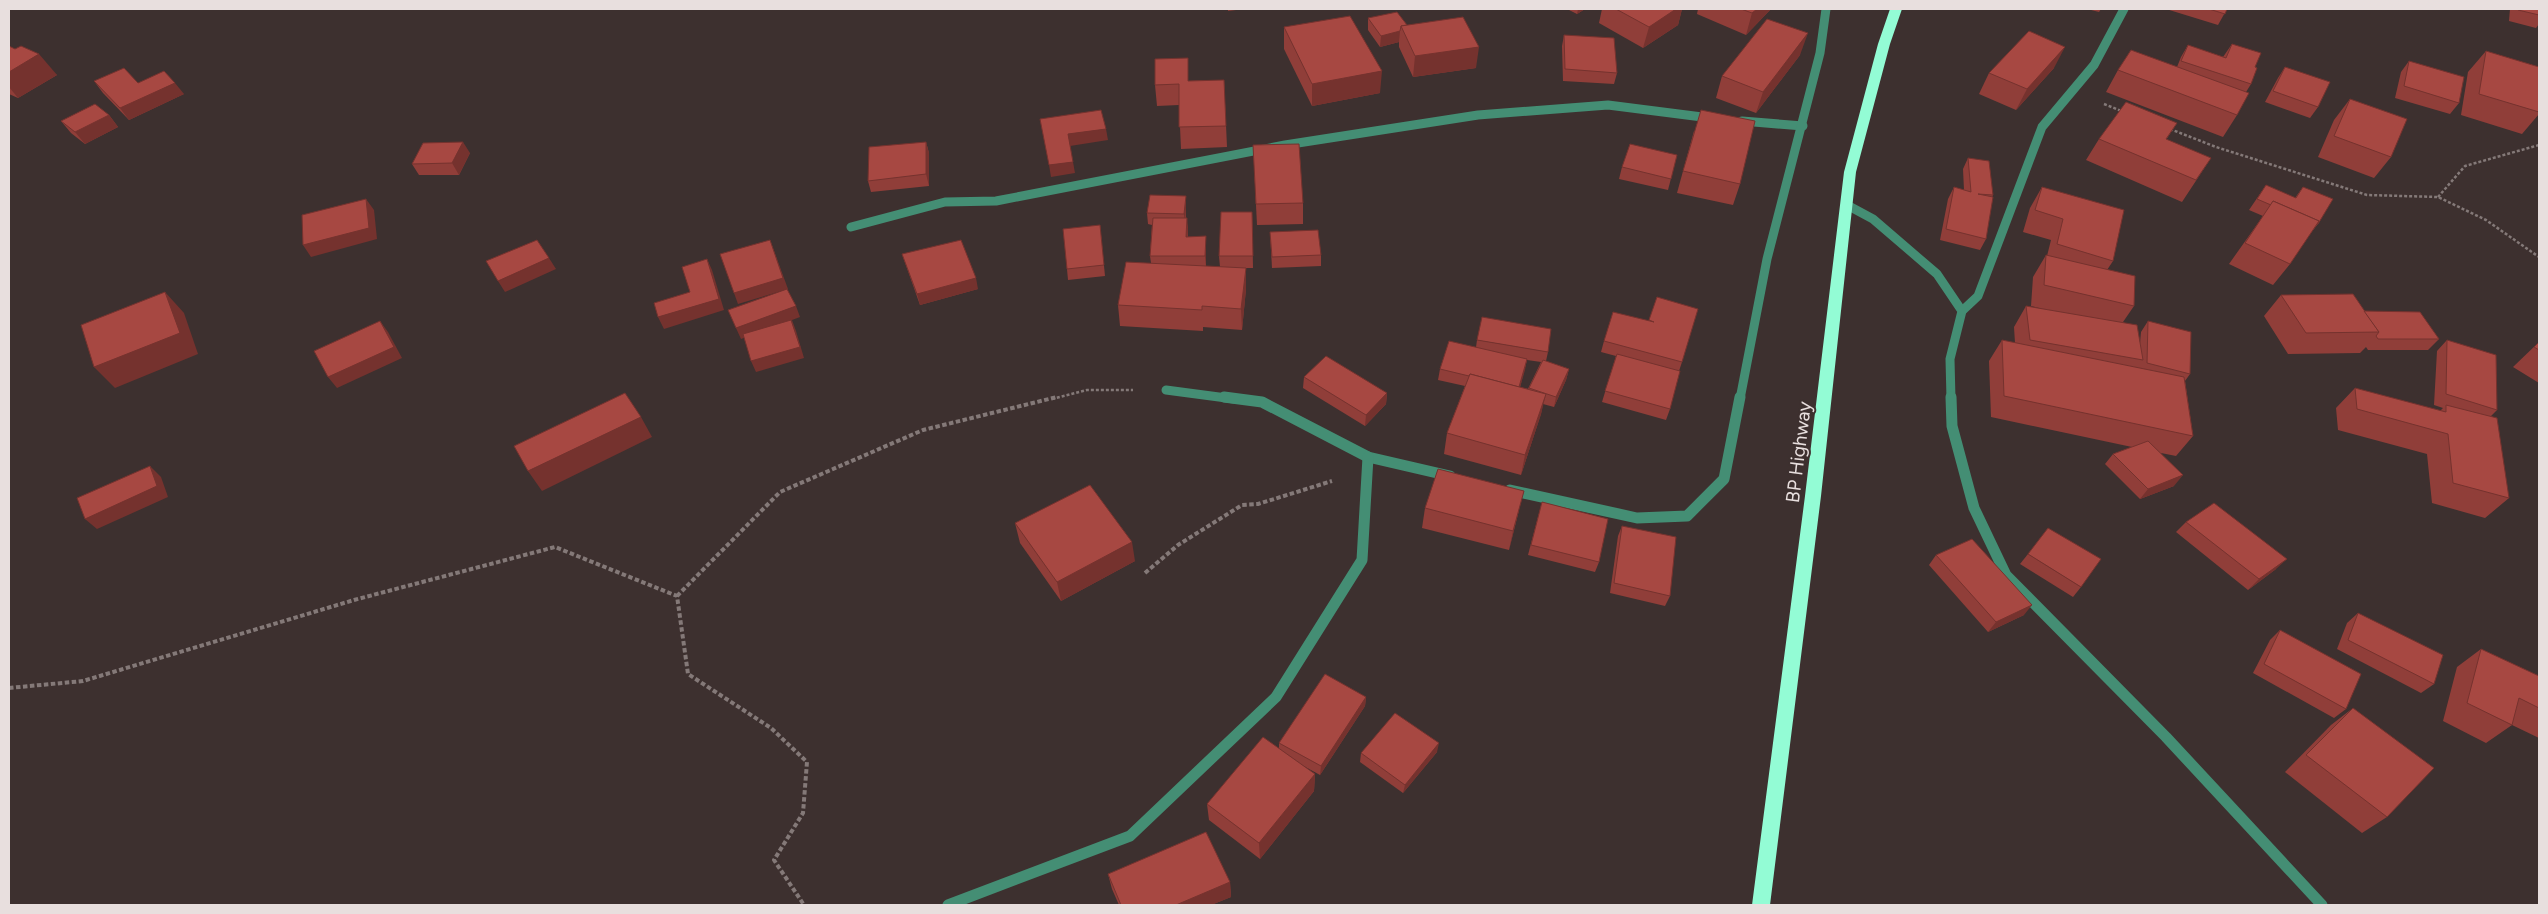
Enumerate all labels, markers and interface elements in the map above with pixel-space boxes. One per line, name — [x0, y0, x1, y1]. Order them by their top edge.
street label: BP Highway — [1781, 400, 1816, 504]

